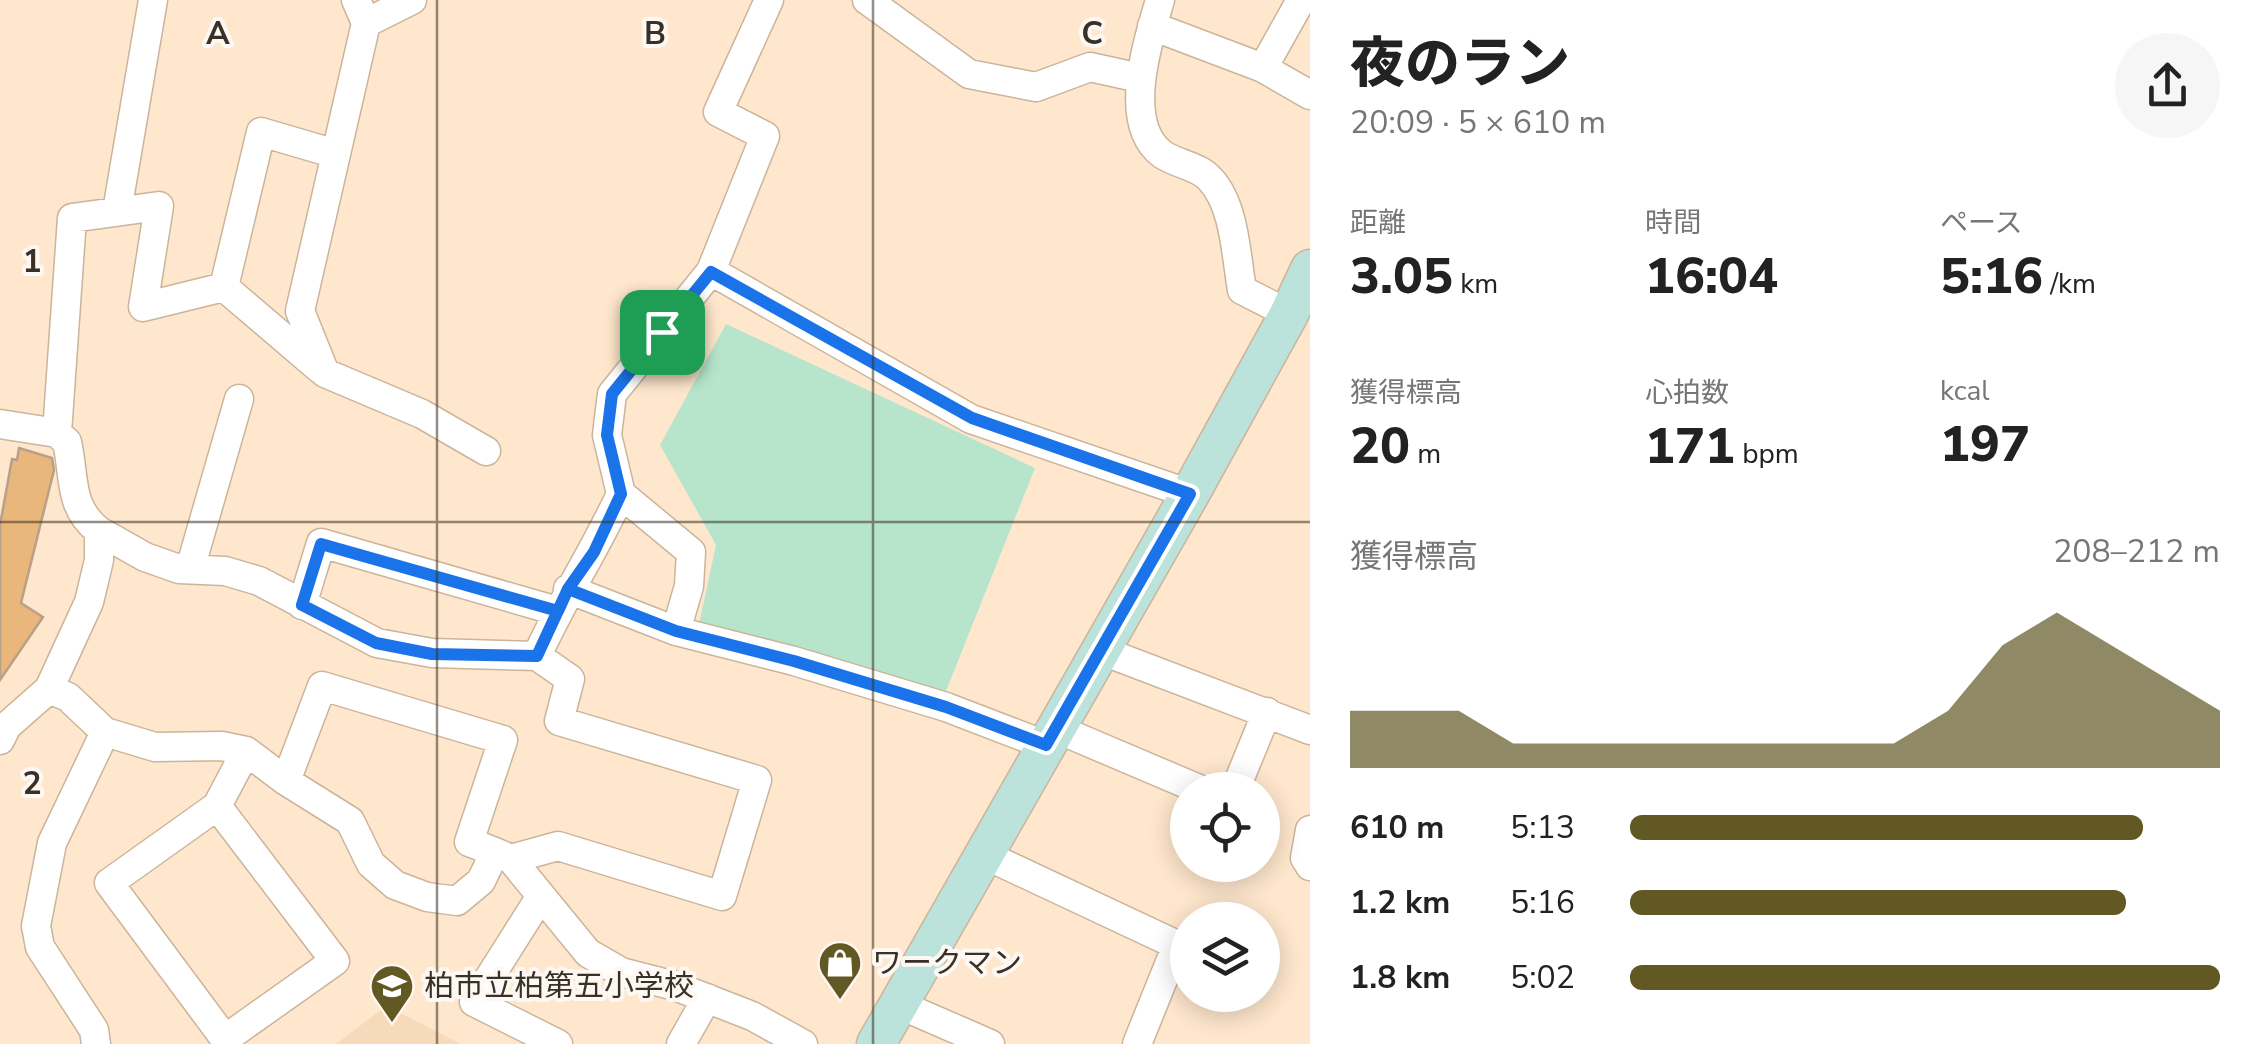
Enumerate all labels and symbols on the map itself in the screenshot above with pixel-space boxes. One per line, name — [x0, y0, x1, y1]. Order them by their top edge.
text: A — [206, 12, 230, 55]
text: B — [644, 12, 666, 55]
text: C — [1081, 12, 1103, 55]
text: 1 — [22, 240, 42, 283]
pin — [620, 290, 705, 375]
text: 2 — [22, 762, 42, 805]
shop icon: ワークマン — [817, 940, 863, 1001]
place label: ワークマン — [872, 943, 1022, 984]
school or university icon: 柏市立柏第五小学校 — [369, 963, 415, 1024]
place label: 柏市立柏第五小学校 — [424, 966, 694, 1007]

